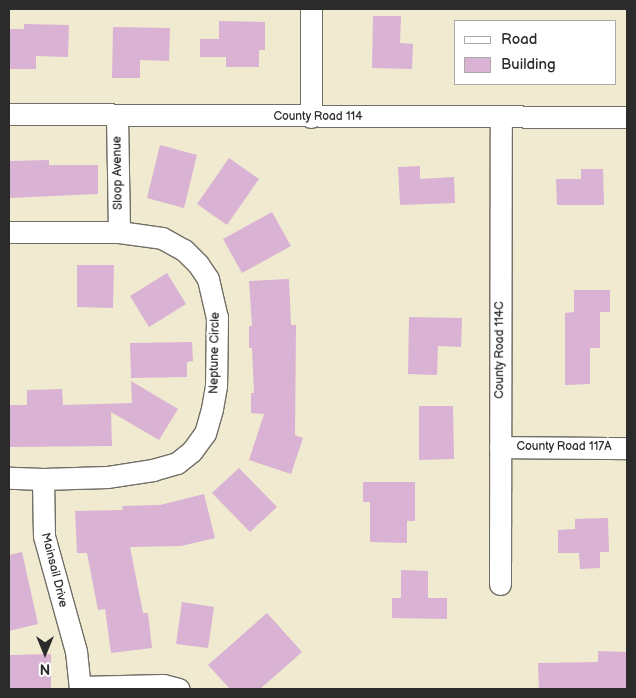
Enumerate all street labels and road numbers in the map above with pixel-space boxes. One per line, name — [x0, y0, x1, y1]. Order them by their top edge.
street label: County Road 114 — [273, 110, 363, 124]
street label: Sloop Avenue — [110, 136, 126, 210]
street label: County Road 114C — [493, 301, 507, 399]
street label: Neptune Circle — [207, 312, 223, 394]
street label: County Road 117A — [516, 440, 612, 454]
street label: Mainsail Drive — [38, 531, 70, 609]

